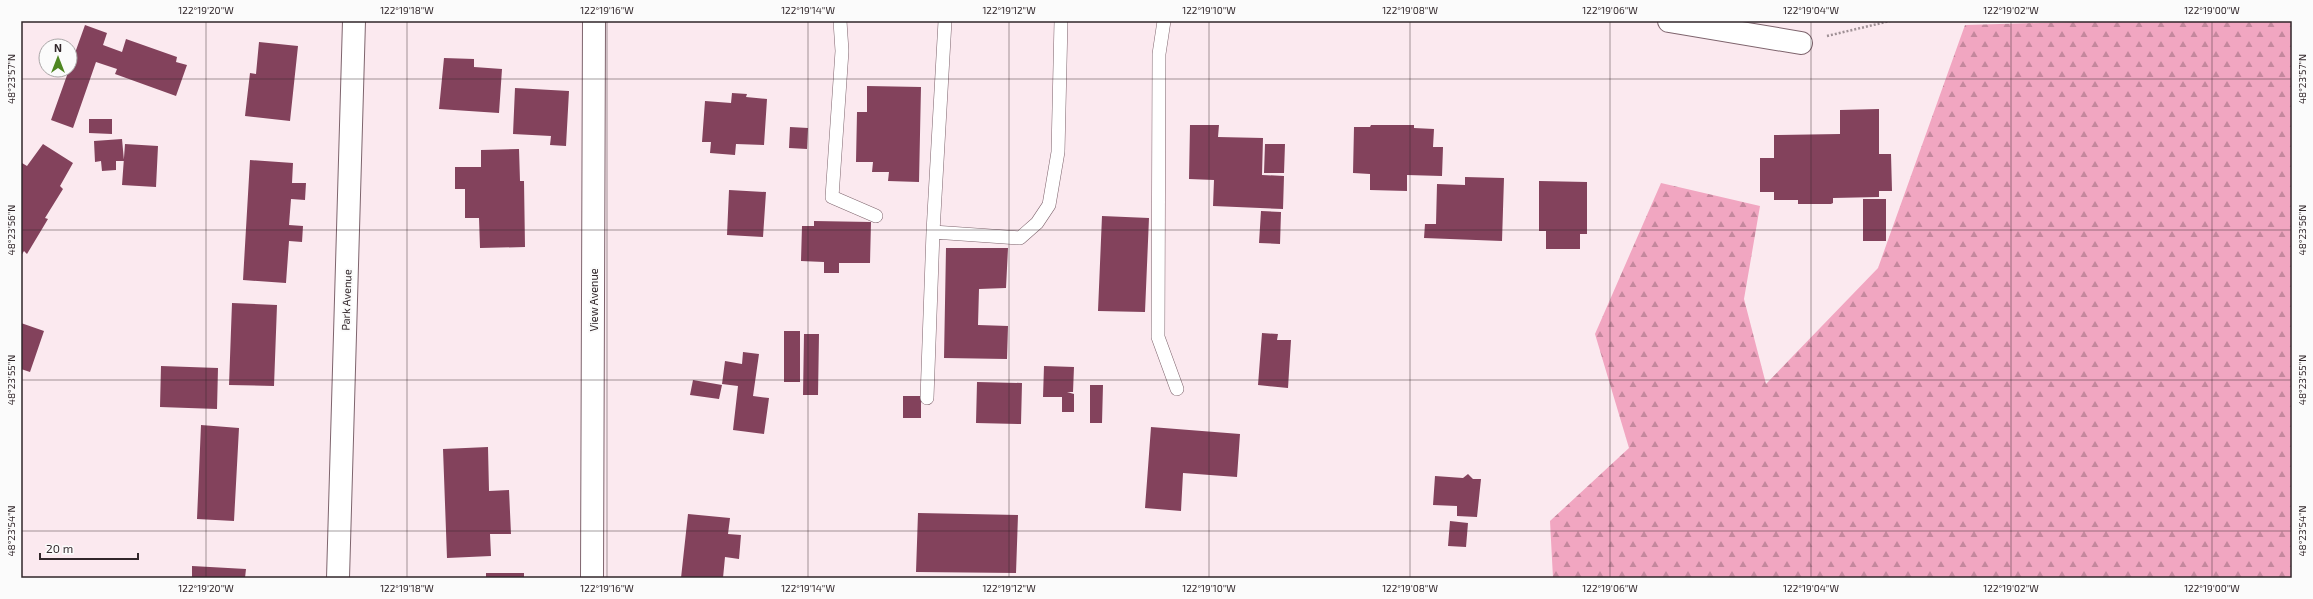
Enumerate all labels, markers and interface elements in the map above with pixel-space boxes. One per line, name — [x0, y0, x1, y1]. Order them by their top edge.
text: 122°19'20"W — [178, 4, 234, 16]
text: 122°19'18"W — [380, 4, 434, 16]
text: 122°19'16"W — [580, 4, 634, 16]
text: 122°19'14"W — [781, 4, 835, 16]
text: 122°19'12"W — [982, 4, 1036, 16]
text: 122°19'10"W — [1182, 4, 1236, 16]
text: 122°19'08"W — [1382, 4, 1438, 16]
text: 122°19'06"W — [1582, 4, 1638, 16]
text: 122°19'04"W — [1783, 4, 1839, 16]
text: 122°19'02"W — [1983, 4, 2039, 16]
text: 122°19'00"W — [2184, 4, 2240, 16]
north arrow — [38, 38, 78, 78]
text: N — [54, 41, 62, 54]
text: 48°23'57"N — [5, 54, 17, 104]
text: 48°23'57"N — [2296, 54, 2308, 104]
text: 48°23'56"N — [5, 205, 17, 255]
text: 48°23'56"N — [2296, 205, 2308, 255]
street label: View Avenue — [587, 268, 600, 332]
street label: Park Avenue — [338, 269, 354, 331]
text: 48°23'55"N — [5, 355, 17, 405]
text: 48°23'55"N — [2296, 355, 2308, 405]
text: 48°23'54"N — [5, 505, 17, 557]
text: 48°23'54"N — [2296, 505, 2308, 557]
scale bar — [40, 535, 138, 561]
text: 20 m — [46, 541, 73, 555]
text: 122°19'20"W — [178, 582, 234, 594]
text: 122°19'18"W — [380, 582, 434, 594]
text: 122°19'16"W — [580, 582, 634, 594]
text: 122°19'14"W — [781, 582, 835, 594]
text: 122°19'12"W — [982, 582, 1036, 594]
text: 122°19'10"W — [1182, 582, 1236, 594]
text: 122°19'08"W — [1382, 582, 1438, 594]
text: 122°19'06"W — [1582, 582, 1638, 594]
text: 122°19'04"W — [1783, 582, 1839, 594]
text: 122°19'02"W — [1983, 582, 2039, 594]
text: 122°19'00"W — [2184, 582, 2240, 594]

